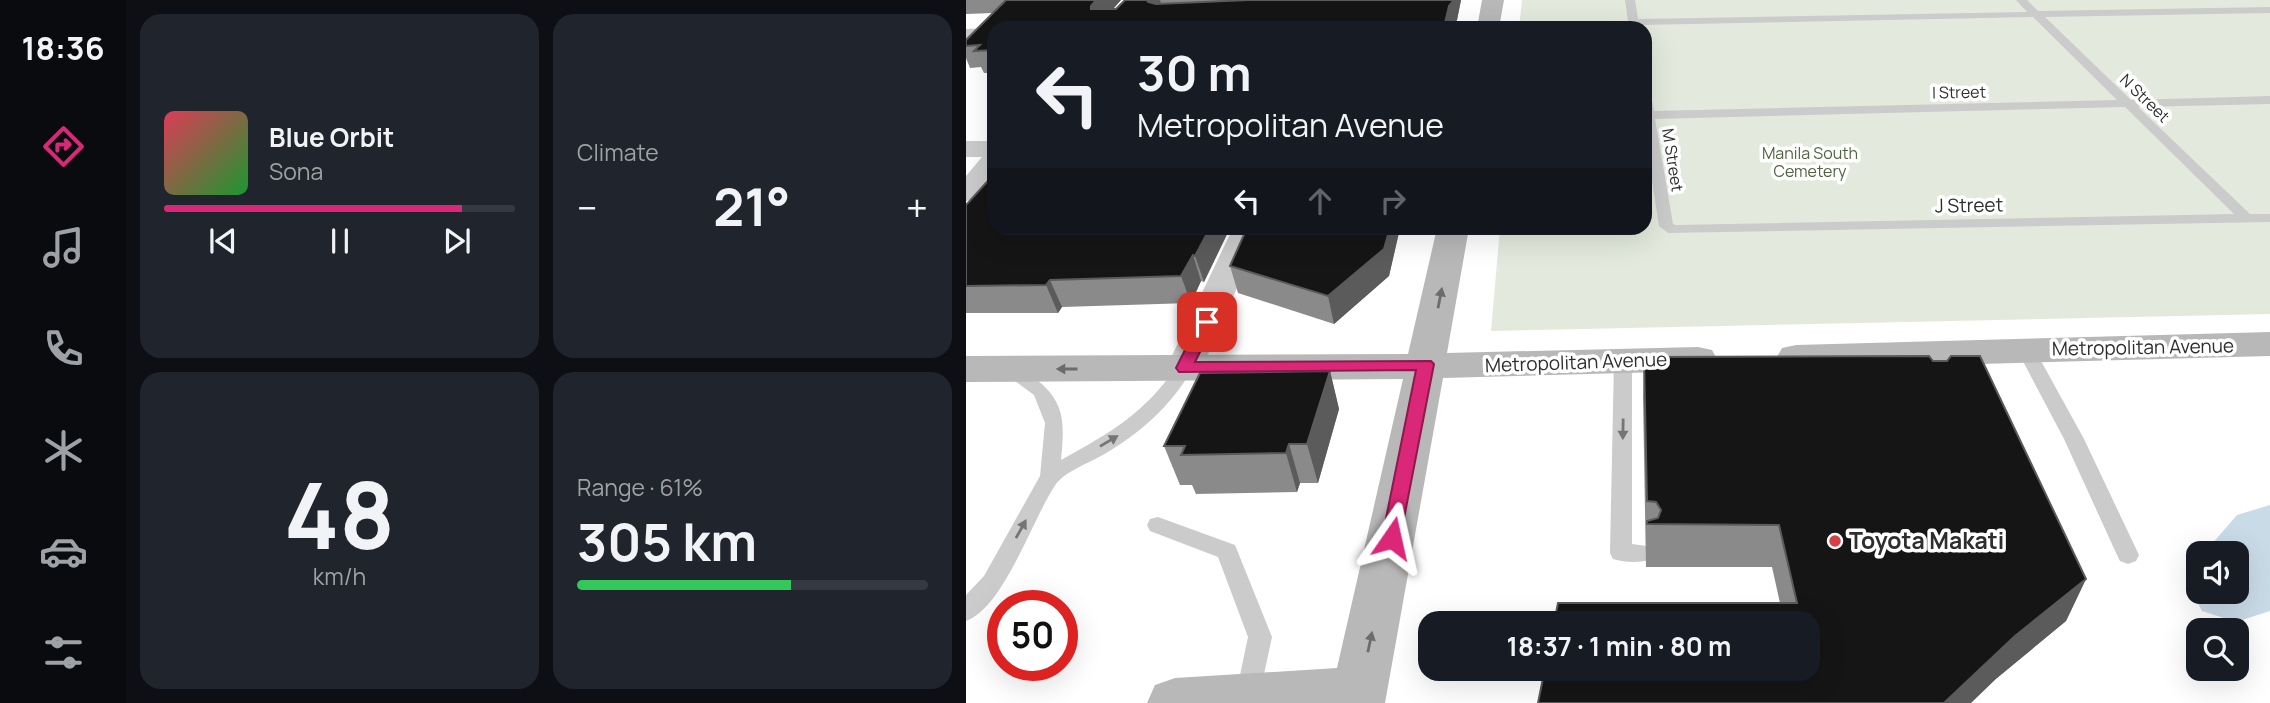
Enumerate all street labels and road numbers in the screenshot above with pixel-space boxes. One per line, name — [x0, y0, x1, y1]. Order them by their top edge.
street label: N Street — [2115, 69, 2175, 127]
street label: I Street — [1932, 81, 1986, 103]
street label: M Street — [1657, 127, 1689, 193]
street label: J Street — [1935, 191, 2003, 219]
street label: Metropolitan Avenue — [2052, 332, 2234, 362]
street label: Metropolitan Avenue — [1484, 346, 1668, 378]

